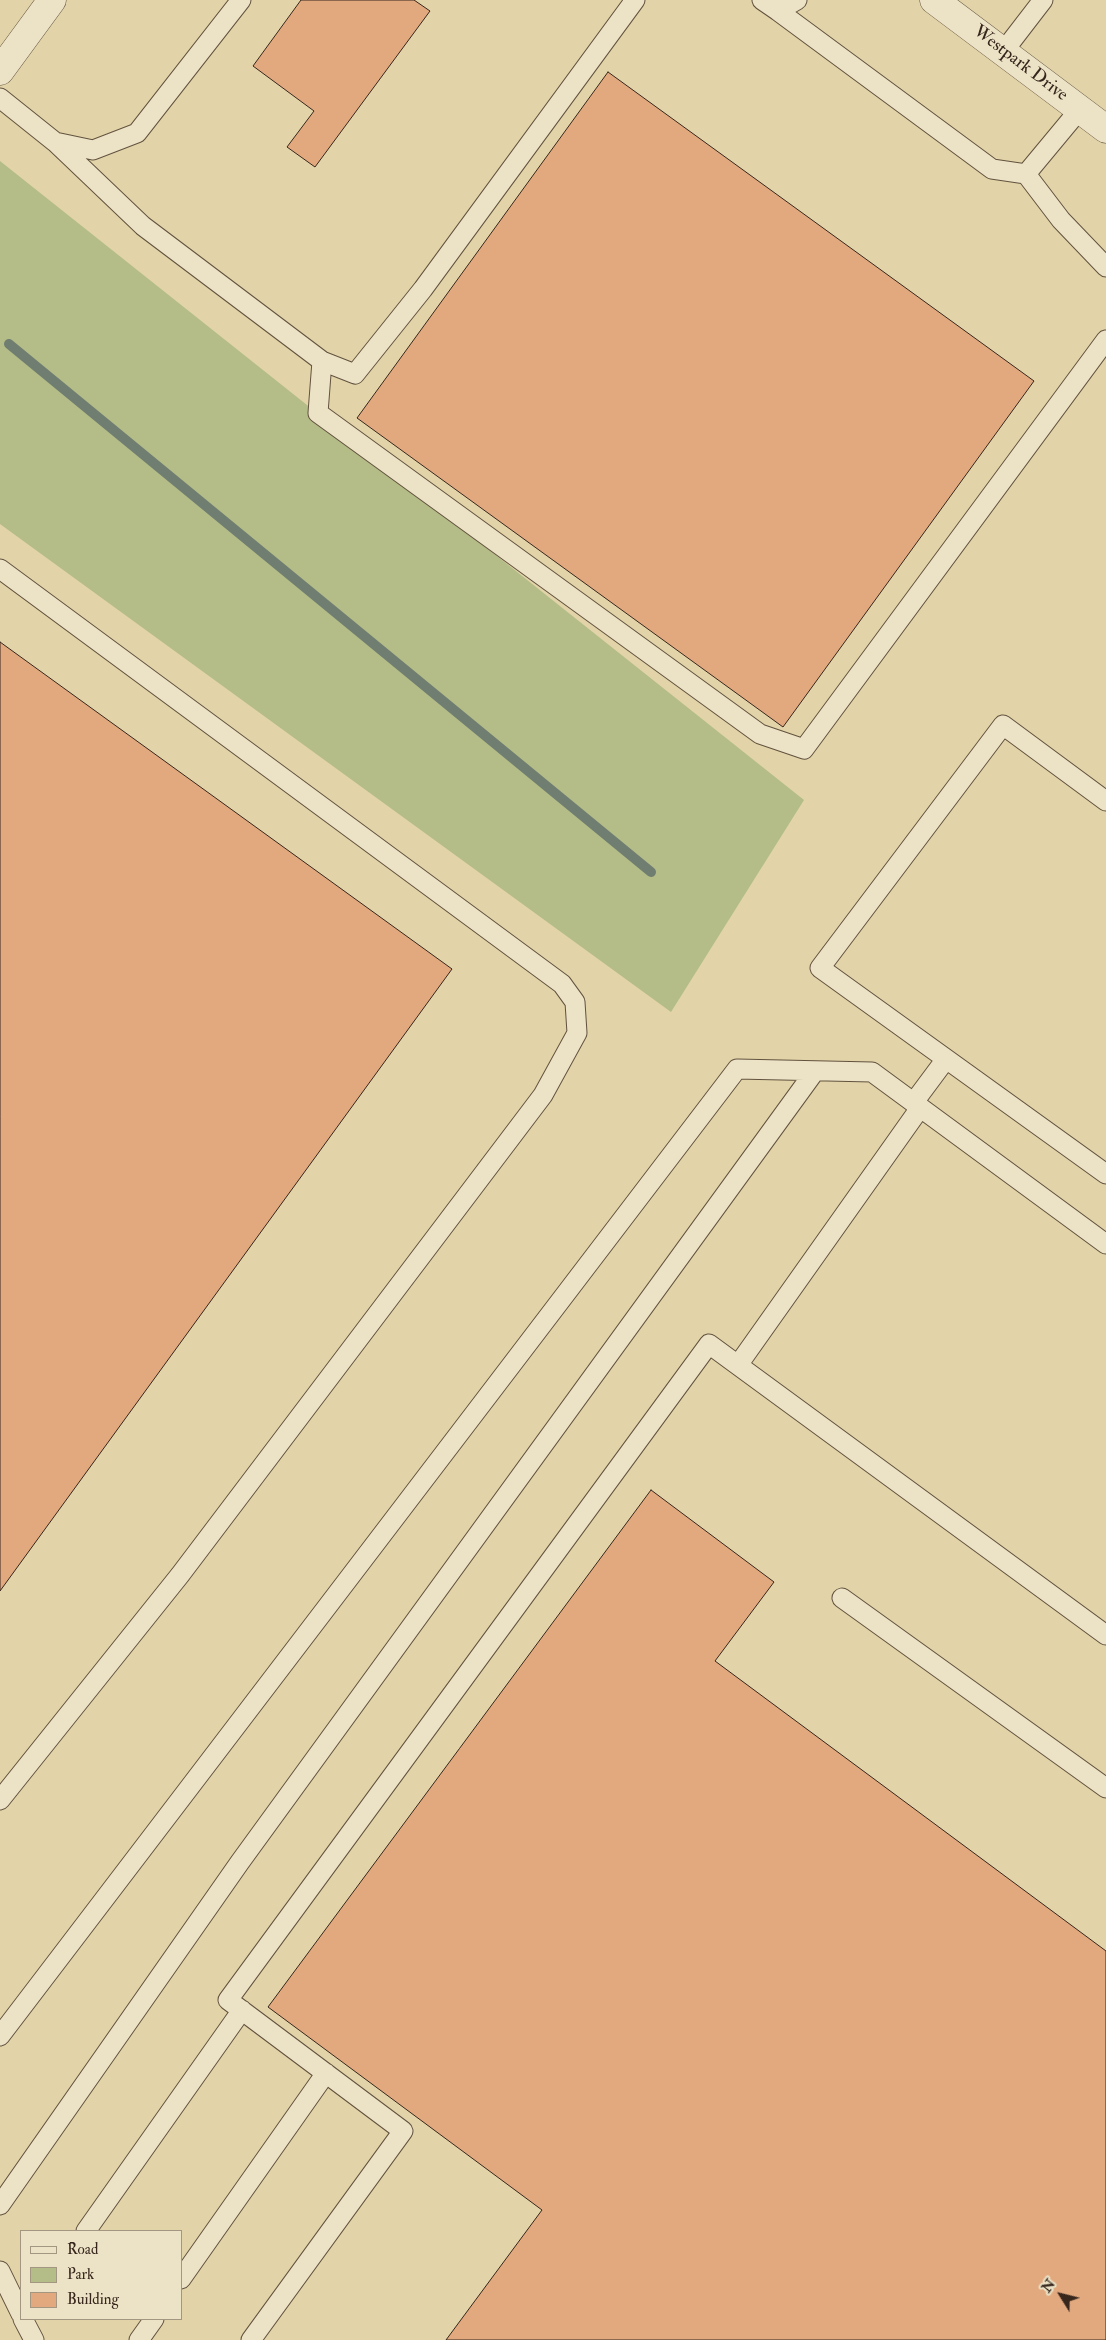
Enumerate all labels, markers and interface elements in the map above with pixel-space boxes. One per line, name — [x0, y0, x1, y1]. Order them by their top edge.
street label: Westpark Drive — [968, 21, 1072, 107]
legend — [20, 2230, 182, 2320]
text: Road — [67, 2240, 98, 2259]
text: Park — [67, 2265, 94, 2284]
north arrow — [1036, 2270, 1086, 2320]
text: N — [1038, 2276, 1059, 2296]
text: Building — [67, 2290, 119, 2309]

